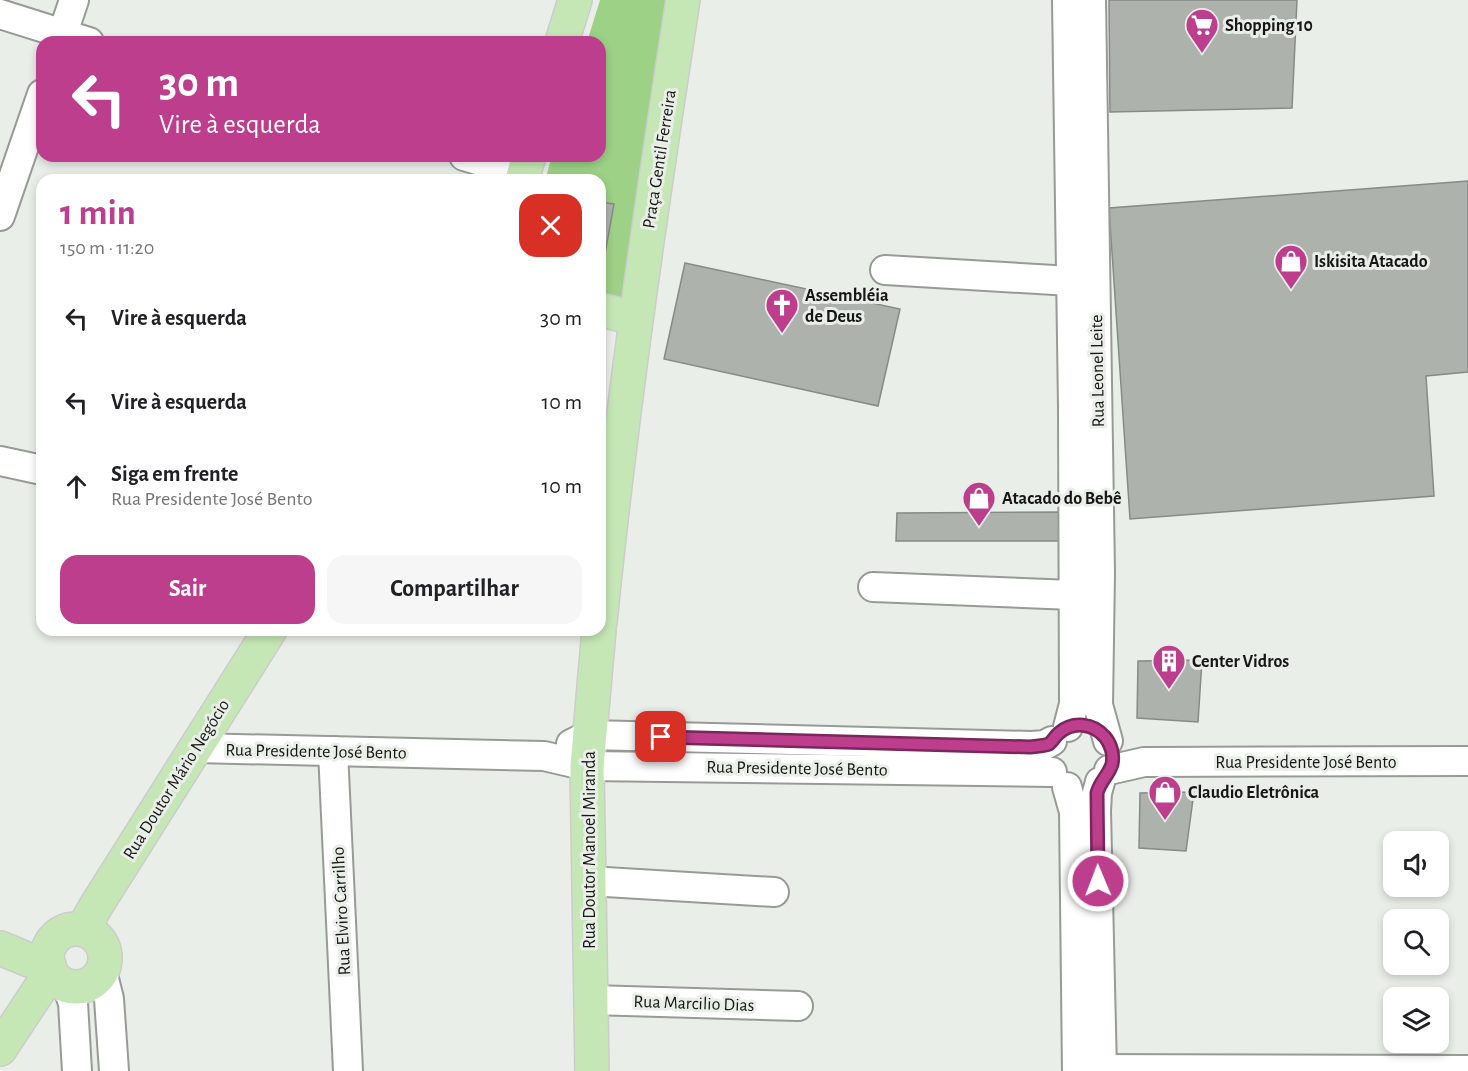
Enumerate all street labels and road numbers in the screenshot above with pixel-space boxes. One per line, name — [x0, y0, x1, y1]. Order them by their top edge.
street label: Praça Gentil Ferreira — [640, 88, 680, 230]
street label: Rua Leonel Leite — [1088, 314, 1108, 428]
street label: Rua Doutor Mário Negócio — [120, 696, 233, 863]
street label: Rua Presidente José Bento — [225, 741, 407, 763]
street label: Rua Doutor Manoel Miranda — [581, 751, 599, 949]
street label: Rua Presidente José Bento — [1215, 754, 1397, 772]
street label: Rua Presidente José Bento — [706, 758, 888, 780]
street label: Rua Elviro Carrilho — [330, 846, 354, 976]
street label: Rua Marcilio Dias — [633, 993, 755, 1015]

